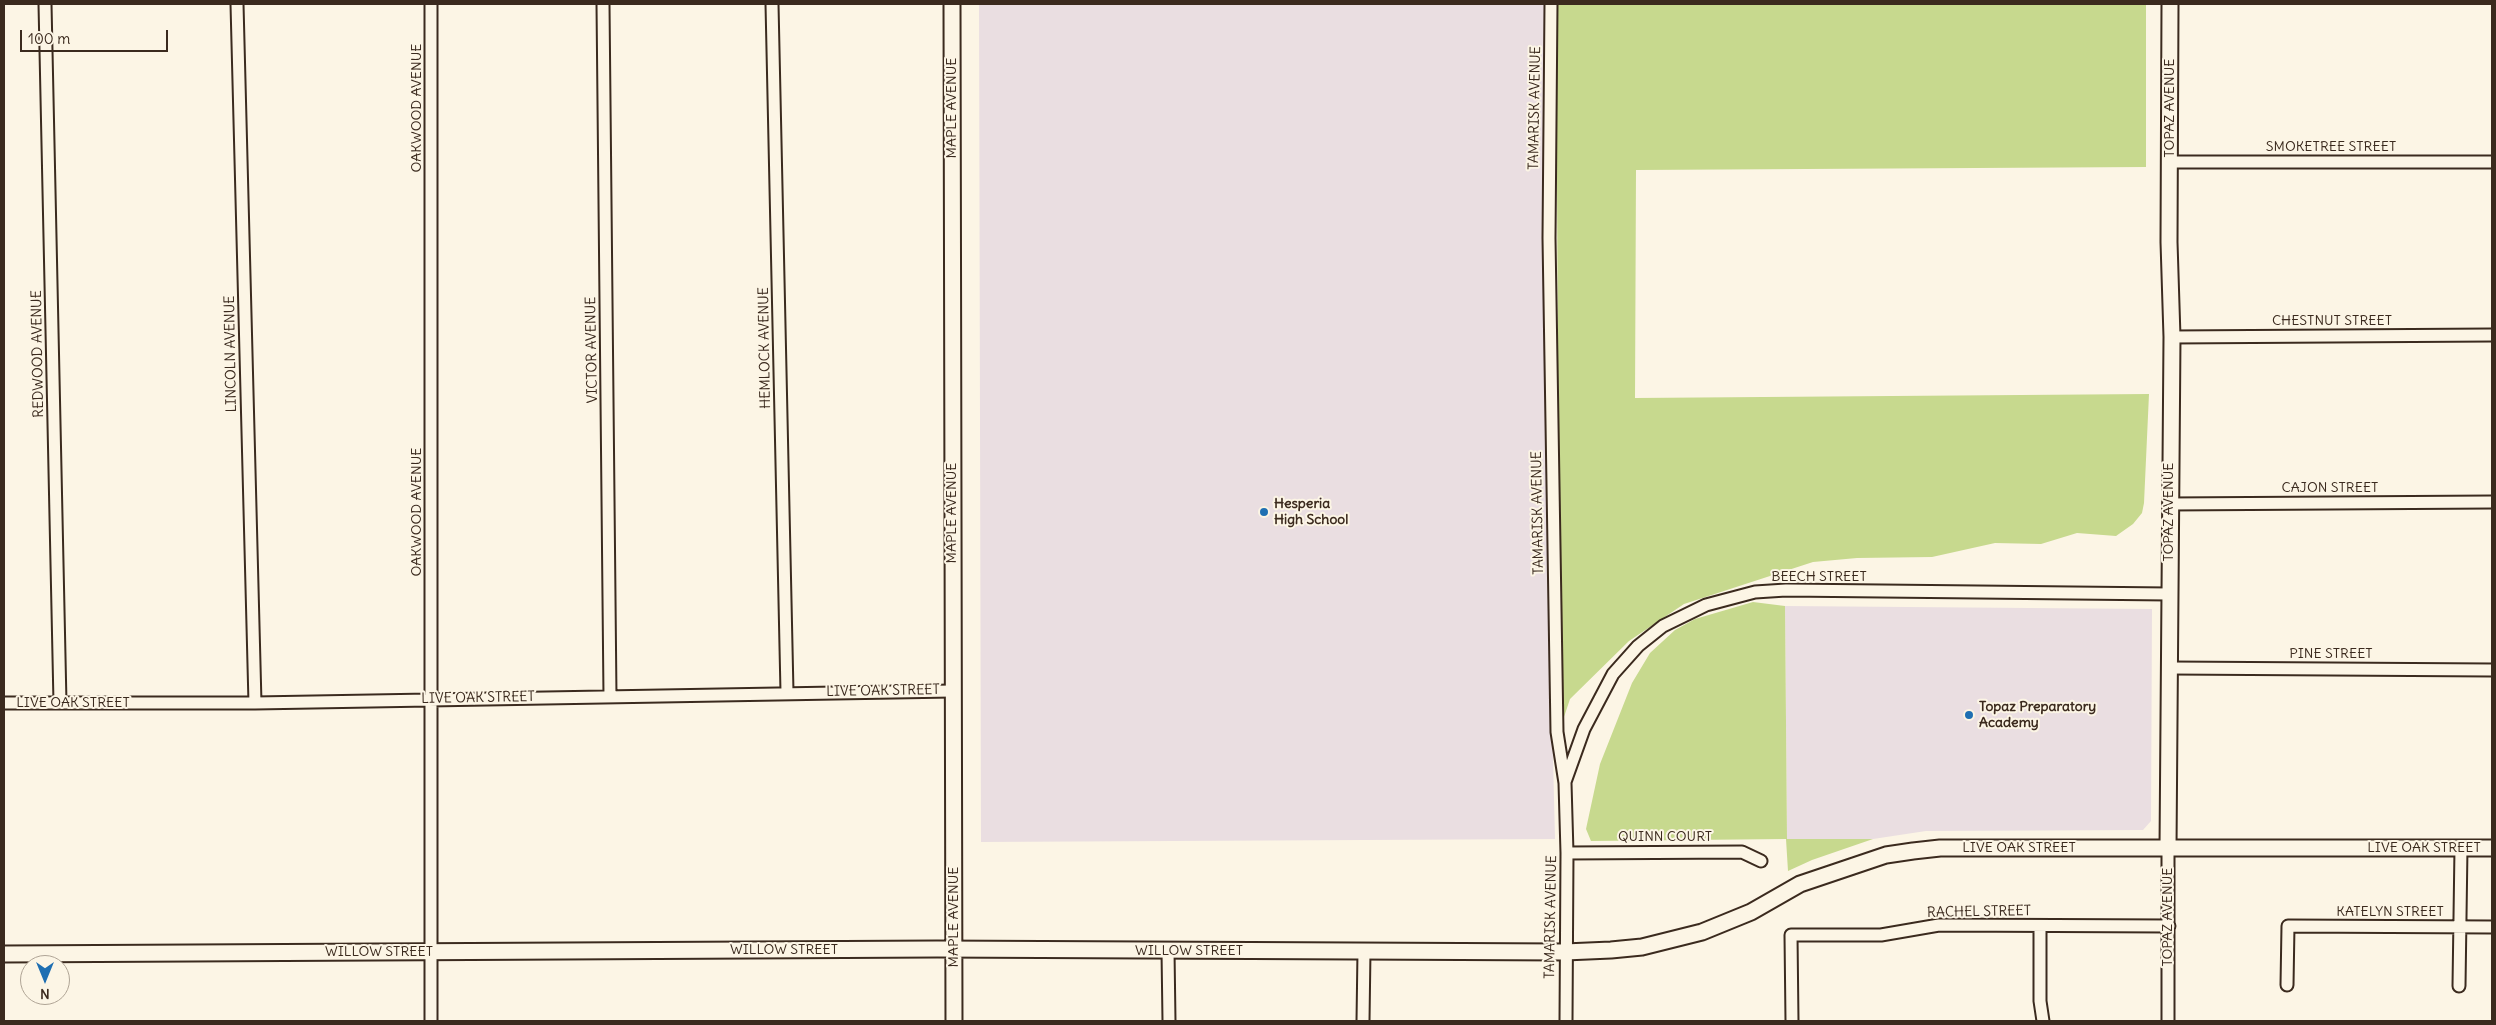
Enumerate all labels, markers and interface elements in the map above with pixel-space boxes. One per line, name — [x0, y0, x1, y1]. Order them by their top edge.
scale bar — [22, 20, 170, 52]
text: 100 m — [28, 29, 70, 48]
street label: OAKWOOD AVENUE — [409, 43, 425, 173]
street label: TAMARISK AVENUE — [1526, 46, 1544, 170]
street label: MAPLE AVENUE — [944, 58, 960, 158]
street label: TOPAZ AVENUE — [2162, 58, 2178, 158]
street label: SMOKETREE STREET — [2266, 139, 2396, 155]
street label: HEMLOCK AVENUE — [756, 287, 774, 409]
street label: REDWOOD AVENUE — [28, 290, 48, 418]
street label: LINCOLN AVENUE — [222, 295, 240, 413]
street label: VICTOR AVENUE — [583, 296, 601, 404]
street label: CHESTNUT STREET — [2272, 313, 2392, 329]
street label: OAKWOOD AVENUE — [409, 447, 425, 577]
street label: TAMARISK AVENUE — [1529, 451, 1547, 575]
street label: TOPAZ AVENUE — [2161, 462, 2177, 562]
street label: MAPLE AVENUE — [944, 463, 960, 563]
street label: CAJON STREET — [2282, 480, 2378, 496]
place label: Hesperia High School — [1274, 496, 1348, 528]
marker: Hesperia High School — [1258, 506, 1270, 518]
street label: BEECH STREET — [1771, 569, 1867, 585]
street label: PINE STREET — [2289, 646, 2373, 662]
street label: LIVE OAK STREET — [826, 682, 940, 700]
street label: LIVE OAK STREET — [421, 689, 535, 707]
street label: LIVE OAK STREET — [16, 695, 130, 711]
place label: Topaz Preparatory Academy — [1979, 699, 2096, 732]
marker: Topaz Preparatory Academy — [1963, 709, 1975, 721]
street label: QUINN COURT — [1618, 829, 1712, 845]
street label: LIVE OAK STREET — [1962, 840, 2076, 856]
street label: LIVE OAK STREET — [2367, 840, 2481, 856]
street label: TAMARISK AVENUE — [1542, 855, 1560, 979]
street label: MAPLE AVENUE — [946, 867, 962, 967]
street label: TOPAZ AVENUE — [2160, 867, 2176, 967]
street label: RACHEL STREET — [1927, 903, 2031, 921]
street label: KATELYN STREET — [2336, 904, 2444, 920]
street label: WILLOW STREET — [730, 942, 838, 958]
street label: WILLOW STREET — [1135, 943, 1243, 959]
street label: WILLOW STREET — [325, 944, 433, 960]
north arrow — [20, 955, 70, 1005]
text: N — [40, 985, 50, 1003]

